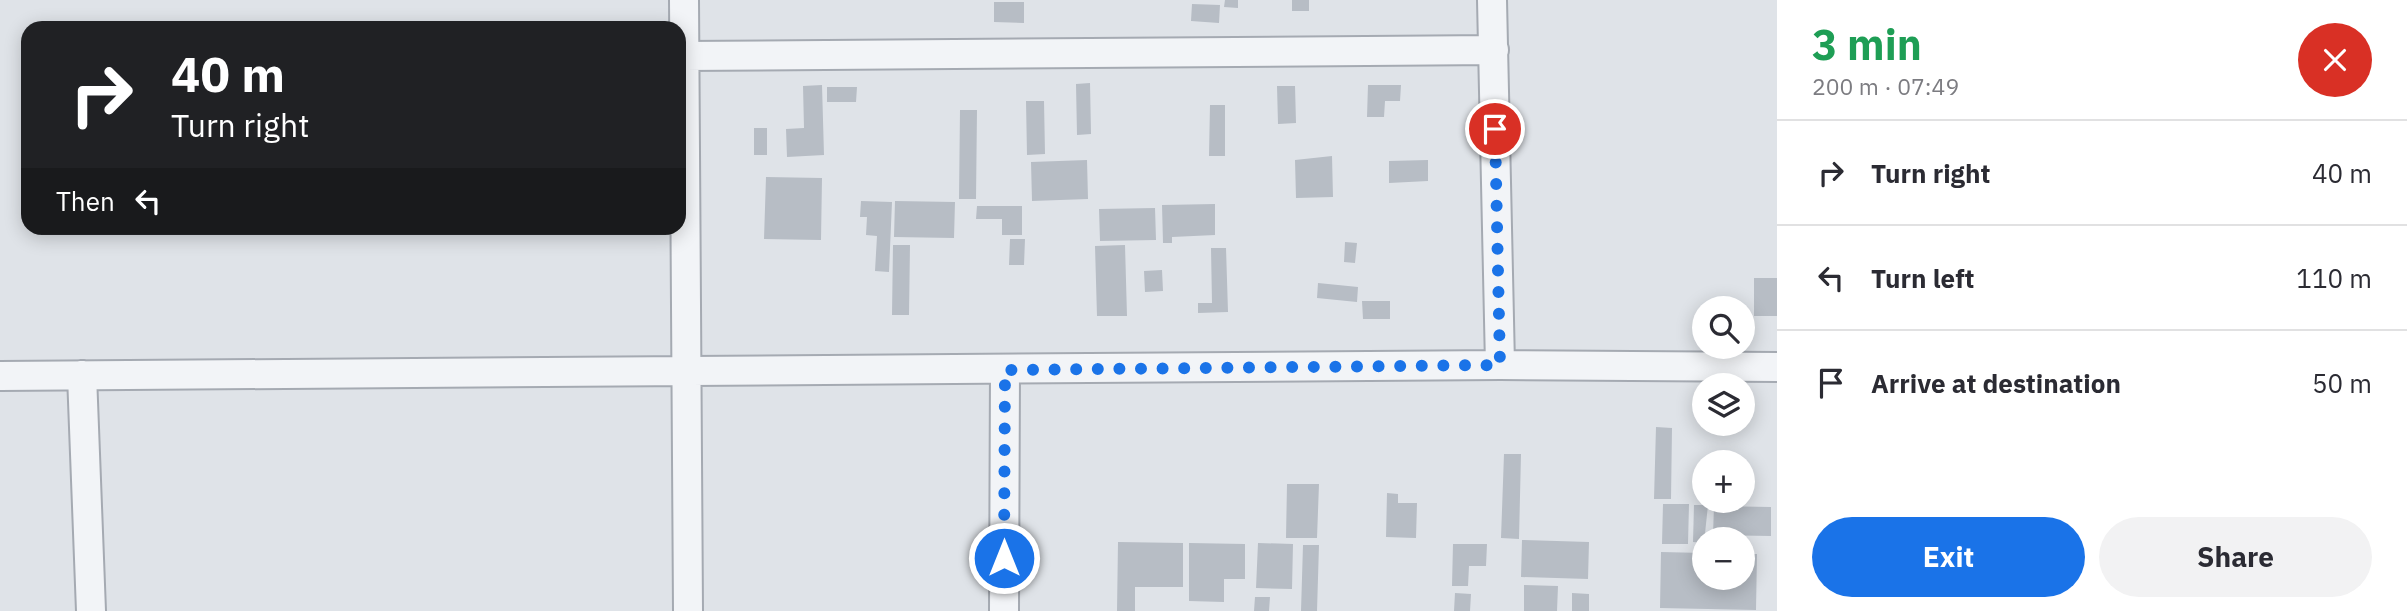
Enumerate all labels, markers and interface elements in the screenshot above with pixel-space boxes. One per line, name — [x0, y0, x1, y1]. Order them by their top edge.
text: 3 min — [1812, 17, 1922, 72]
button: close — [2298, 23, 2372, 97]
text: 40 m — [171, 42, 285, 105]
icon: right — [56, 49, 147, 140]
text: 200 m · 07:49 — [1812, 71, 1959, 101]
pin — [1465, 99, 1525, 159]
text: Turn right — [171, 104, 309, 146]
icon: arrive — [1476, 110, 1514, 148]
icon: right — [1812, 154, 1850, 192]
text: Turn right — [1871, 156, 1990, 190]
text: 40 m — [2312, 156, 2372, 190]
icon: left — [129, 182, 167, 220]
text: Then — [56, 184, 115, 218]
icon: left — [1812, 259, 1850, 297]
text: Turn left — [1871, 261, 1974, 295]
text: 110 m — [2296, 261, 2372, 295]
map controls — [1692, 296, 1755, 590]
button: search — [1692, 296, 1755, 359]
icon: arrive — [1812, 364, 1850, 402]
text: Arrive at destination — [1871, 366, 2121, 400]
text: 50 m — [2312, 366, 2372, 400]
button: layers — [1692, 373, 1755, 436]
button: + — [1692, 450, 1755, 513]
button: Exit — [1812, 517, 2085, 597]
button: Share — [2099, 517, 2372, 597]
position arrow — [967, 521, 1041, 595]
button: − — [1692, 527, 1755, 590]

